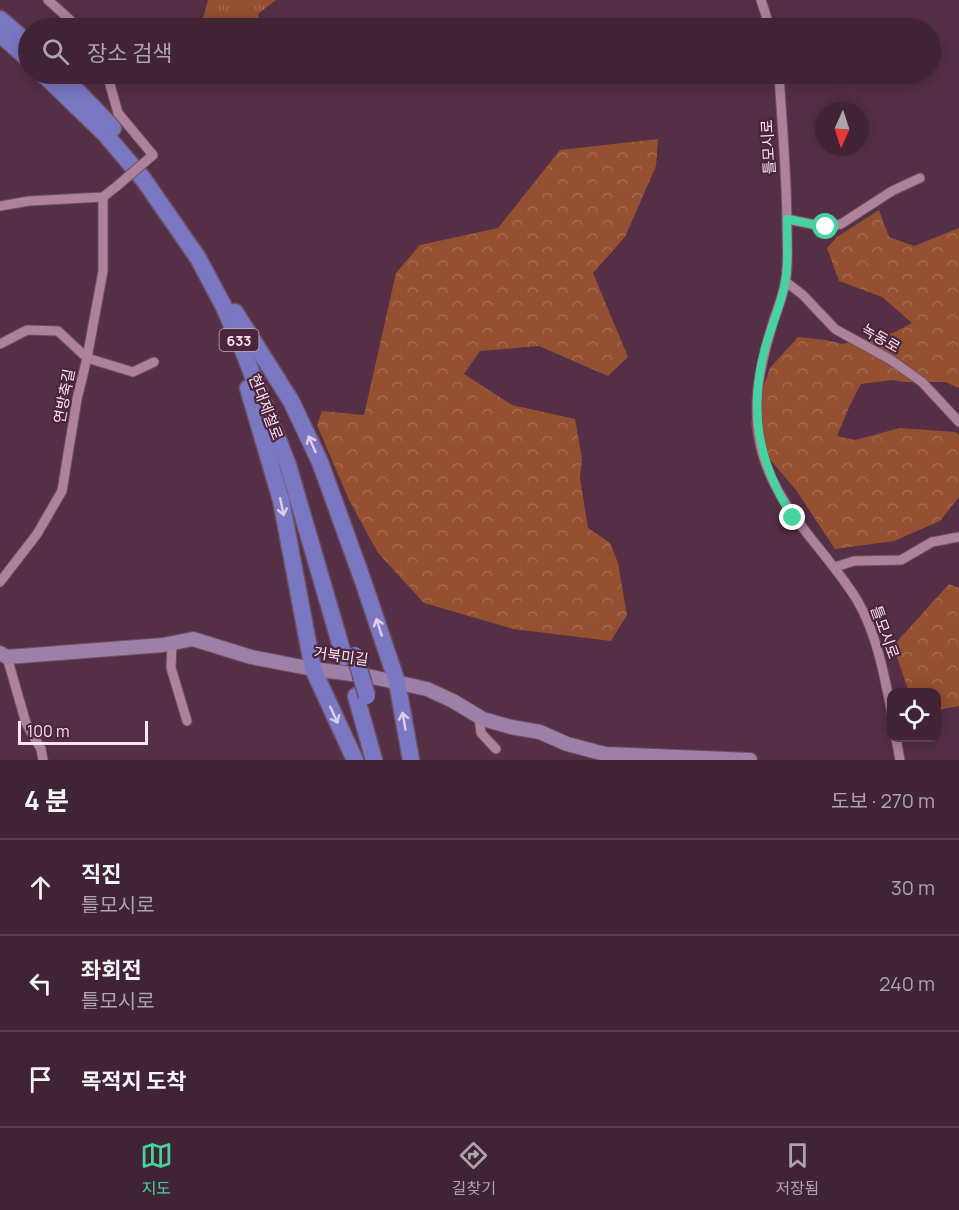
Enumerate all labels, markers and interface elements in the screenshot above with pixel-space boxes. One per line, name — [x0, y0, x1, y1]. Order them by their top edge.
search box — [18, 18, 941, 84]
icon: search — [39, 35, 72, 68]
text: 장소 검색 — [87, 38, 172, 68]
north arrow — [815, 102, 869, 156]
street label: 틀모시로 — [756, 119, 780, 175]
route start — [812, 213, 838, 239]
street label: 녹동로 — [858, 319, 904, 357]
road number: 633 — [220, 329, 258, 351]
street label: 연방축길 — [48, 367, 80, 425]
street label: 현대제철로 — [244, 371, 288, 443]
one-way arrow — [305, 435, 317, 453]
one-way arrow — [277, 497, 288, 516]
route end — [779, 504, 805, 530]
street label: 틀모시로 — [866, 602, 904, 662]
one-way arrow — [372, 618, 383, 637]
street label: 거북미길 — [312, 642, 370, 670]
map controls — [887, 688, 941, 742]
button: locate — [887, 688, 941, 742]
one-way arrow — [329, 705, 341, 723]
one-way arrow — [398, 712, 409, 731]
scale bar — [18, 718, 148, 746]
text: 100 m — [27, 720, 70, 742]
text: 4 분 — [24, 782, 69, 818]
text: 도보 · 270 m — [831, 787, 935, 814]
text: 직진 — [81, 859, 121, 889]
icon: ahead — [24, 871, 57, 904]
text: 30 m — [891, 874, 935, 901]
text: 틀모시로 — [81, 891, 155, 918]
text: 좌회전 — [81, 955, 142, 985]
icon: left — [24, 967, 57, 1000]
text: 240 m — [879, 970, 935, 997]
text: 틀모시로 — [81, 987, 155, 1014]
icon: arrive — [24, 1063, 57, 1096]
text: 목적지 도착 — [81, 1066, 187, 1096]
tab: 지도 — [140, 1139, 173, 1199]
tab: 길찾기 — [452, 1139, 496, 1199]
tab: 저장됨 — [775, 1139, 819, 1199]

